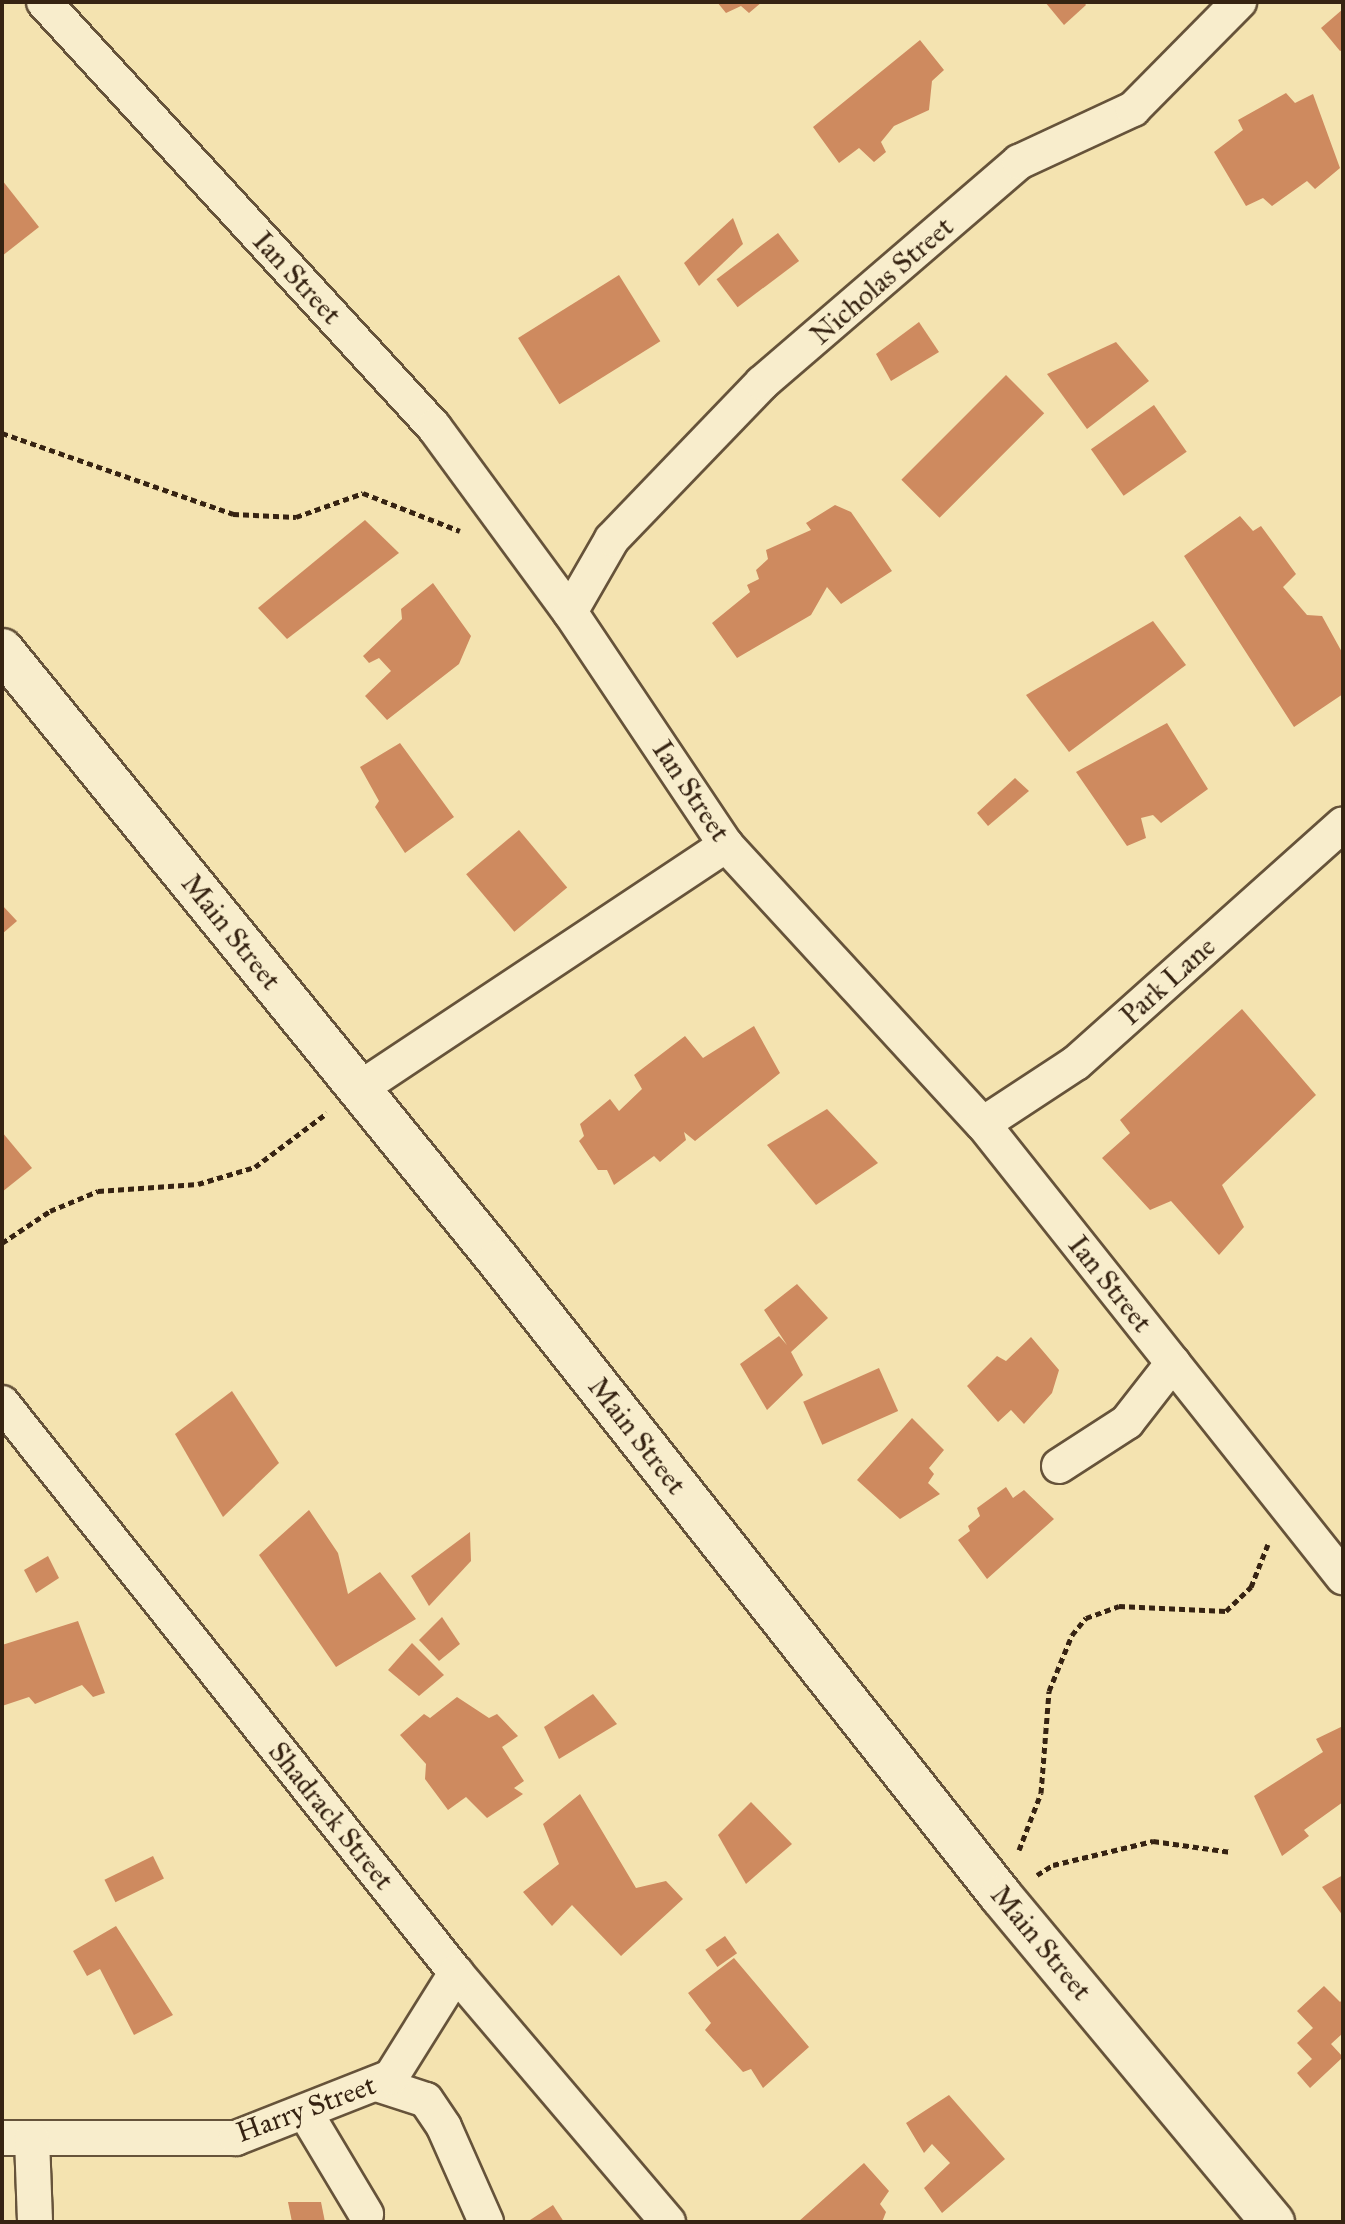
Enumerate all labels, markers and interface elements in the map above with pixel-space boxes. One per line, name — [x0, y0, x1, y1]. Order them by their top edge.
street label: Nicholas Street — [804, 210, 960, 352]
street label: Ian Street — [246, 225, 348, 331]
street label: Ian Street — [645, 734, 737, 848]
street label: Main Street — [174, 867, 288, 997]
street label: Park Lane — [1114, 930, 1222, 1032]
street label: Ian Street — [1061, 1229, 1159, 1339]
street label: Main Street — [581, 1371, 693, 1501]
street label: Shadrack Street — [261, 1735, 401, 1897]
street label: Main Street — [983, 1879, 1099, 2007]
street label: Harry Street — [232, 2068, 380, 2150]

